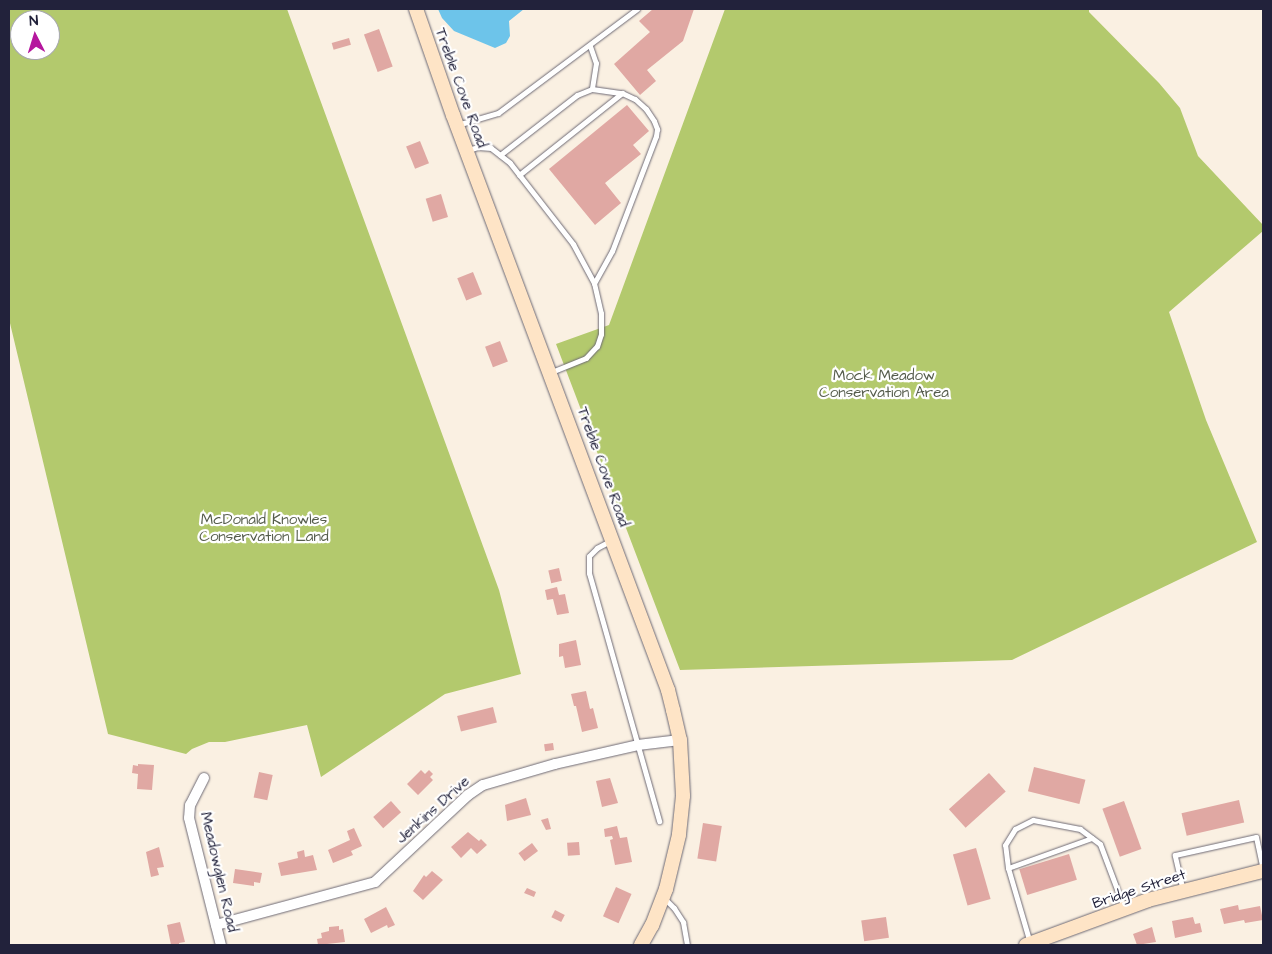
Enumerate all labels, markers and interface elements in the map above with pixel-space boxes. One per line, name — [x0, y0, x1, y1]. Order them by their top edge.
north arrow — [10, 10, 60, 60]
text: N — [29, 11, 39, 31]
street label: Treble Cove Road — [431, 26, 491, 150]
park label: Mock Meadow Conservation Area — [819, 366, 949, 401]
street label: Treble Cove Road — [573, 405, 633, 529]
park label: McDonald Knowles Conservation Land — [199, 510, 329, 545]
street label: Jenkins Drive — [393, 772, 473, 848]
street label: Meadowglen Road — [196, 810, 242, 934]
street label: Bridge Street — [1090, 865, 1188, 913]

